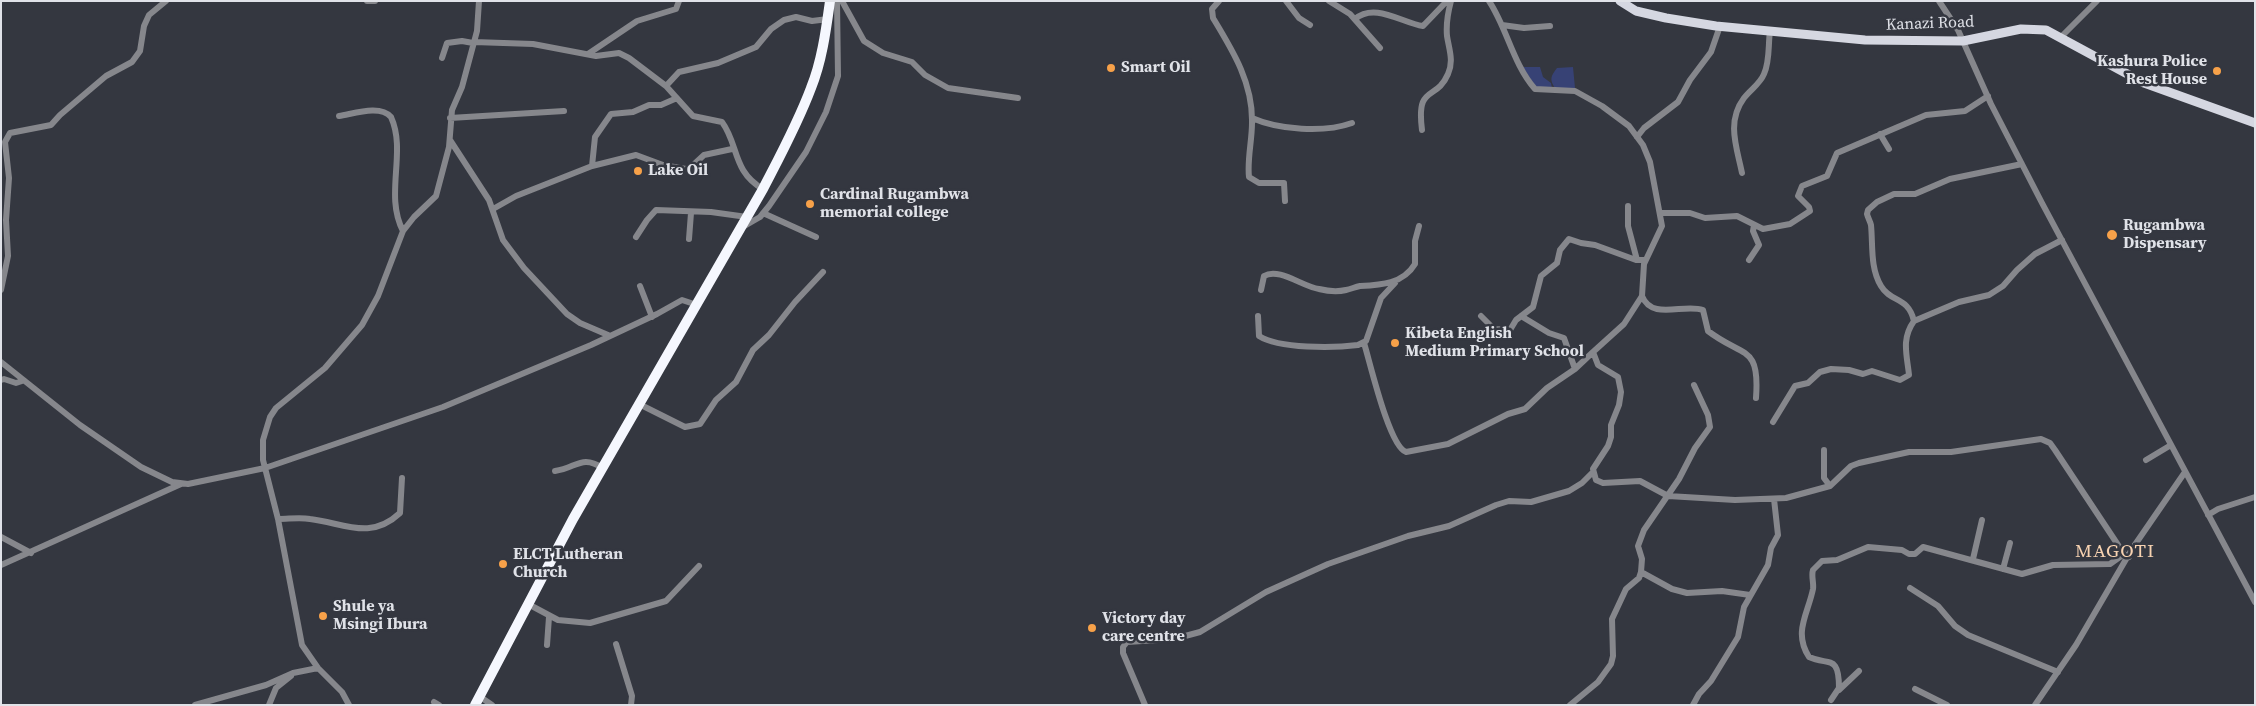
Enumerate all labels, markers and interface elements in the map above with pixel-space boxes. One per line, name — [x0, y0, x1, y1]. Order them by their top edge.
street label: Kanazi Road — [1885, 13, 1975, 35]
place label: Kashura Police Rest House — [2097, 52, 2207, 90]
place label: Smart Oil — [1121, 58, 1191, 78]
marker: Smart Oil — [1105, 62, 1117, 74]
marker: Kashura Police Rest House — [2211, 65, 2223, 77]
place label: Lake Oil — [648, 161, 708, 181]
marker: Lake Oil — [632, 165, 644, 177]
place label: Cardinal Rugambwa memorial college — [820, 185, 969, 223]
marker: Cardinal Rugambwa memorial college — [804, 198, 816, 210]
place label: Rugambwa Dispensary — [2123, 216, 2206, 254]
marker: Rugambwa Dispensary — [2105, 228, 2119, 242]
place label: Kibeta English Medium Primary School — [1405, 324, 1584, 362]
marker: Kibeta English Medium Primary School — [1389, 337, 1401, 349]
district label: MAGOTI — [2074, 541, 2156, 563]
place label: ELCT Lutheran Church — [513, 545, 623, 583]
marker: ELCT Lutheran Church — [497, 558, 509, 570]
place label: Shule ya Msingi Ibura — [333, 597, 428, 635]
place label: Victory day care centre — [1102, 609, 1186, 647]
marker: Shule ya Msingi Ibura — [317, 610, 329, 622]
marker: Victory day care centre — [1086, 622, 1098, 634]

